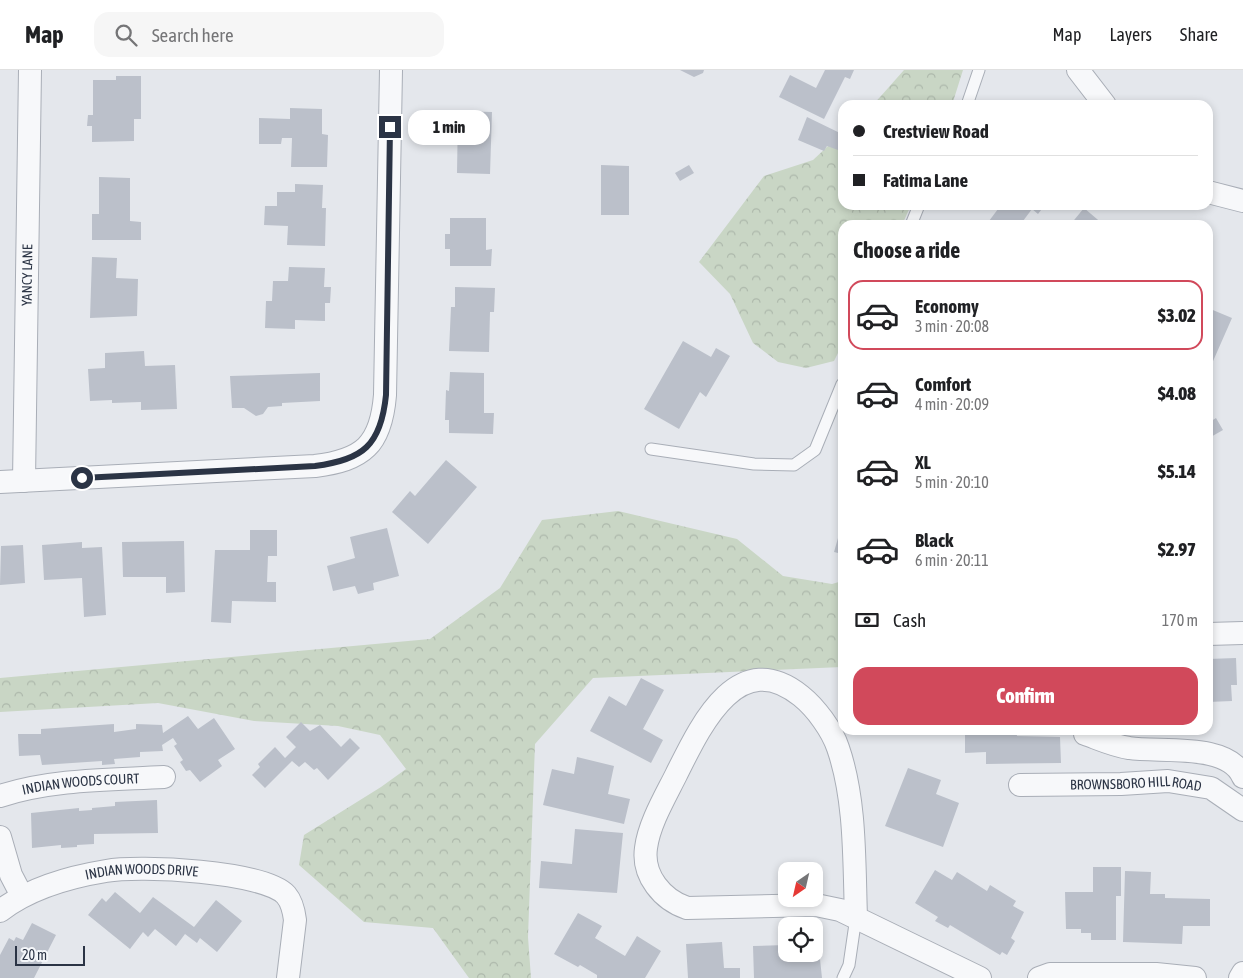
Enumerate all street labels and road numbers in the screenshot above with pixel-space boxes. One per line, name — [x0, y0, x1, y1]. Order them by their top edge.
street label: YANCY LANE — [19, 244, 35, 306]
street label: INDIAN WOODS COURT — [20, 770, 140, 798]
street label: BROWNSBORO HILL ROAD — [1070, 773, 1203, 794]
street label: INDIAN WOODS DRIVE — [84, 861, 199, 883]

